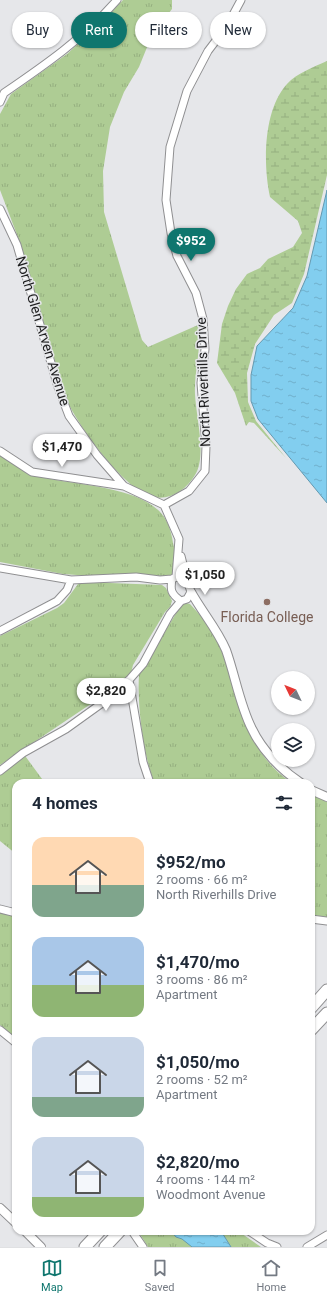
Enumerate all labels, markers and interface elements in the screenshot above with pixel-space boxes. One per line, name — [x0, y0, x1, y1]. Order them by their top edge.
chip: Buy — [12, 12, 63, 48]
chip: Rent — [71, 12, 127, 48]
chip: Filters — [135, 12, 202, 48]
chip: New — [210, 12, 266, 48]
pin: $952 — [167, 228, 215, 262]
text: $952 — [176, 233, 206, 248]
street label: North Glen Arven Avenue — [13, 254, 73, 408]
street label: North Riverhills Drive — [193, 317, 213, 447]
pin: $1,470 — [29, 434, 95, 468]
text: $1,470 — [42, 439, 82, 454]
pin: $1,050 — [172, 562, 238, 596]
text: $1,050 — [185, 567, 225, 582]
marker: Florida College — [262, 597, 272, 607]
place label: Florida College — [221, 609, 313, 625]
north arrow — [271, 671, 315, 715]
map controls — [271, 671, 315, 767]
pin: $2,820 — [73, 678, 139, 712]
text: $2,820 — [86, 683, 126, 698]
button: layers — [271, 723, 315, 767]
icon: filters — [273, 792, 295, 814]
text: 4 homes — [32, 793, 98, 813]
text: $952/mo — [156, 852, 226, 872]
icon: home — [64, 853, 112, 901]
text: 2 rooms · 66 m² — [156, 872, 248, 887]
text: North Riverhills Drive — [156, 887, 277, 902]
text: $1,470/mo — [156, 952, 240, 972]
icon: home — [64, 953, 112, 1001]
text: 3 rooms · 86 m² — [156, 972, 248, 987]
text: Apartment — [156, 987, 218, 1002]
text: $1,050/mo — [156, 1052, 240, 1072]
icon: home — [64, 1053, 112, 1101]
text: 2 rooms · 52 m² — [156, 1072, 248, 1087]
text: Apartment — [156, 1087, 218, 1102]
text: $2,820/mo — [156, 1152, 240, 1172]
icon: home — [64, 1153, 112, 1201]
text: 4 rooms · 144 m² — [156, 1172, 255, 1187]
text: Woodmont Avenue — [156, 1187, 265, 1202]
tab: Map — [41, 1257, 63, 1294]
tab: Saved — [145, 1257, 175, 1294]
tab: Home — [256, 1257, 286, 1294]

